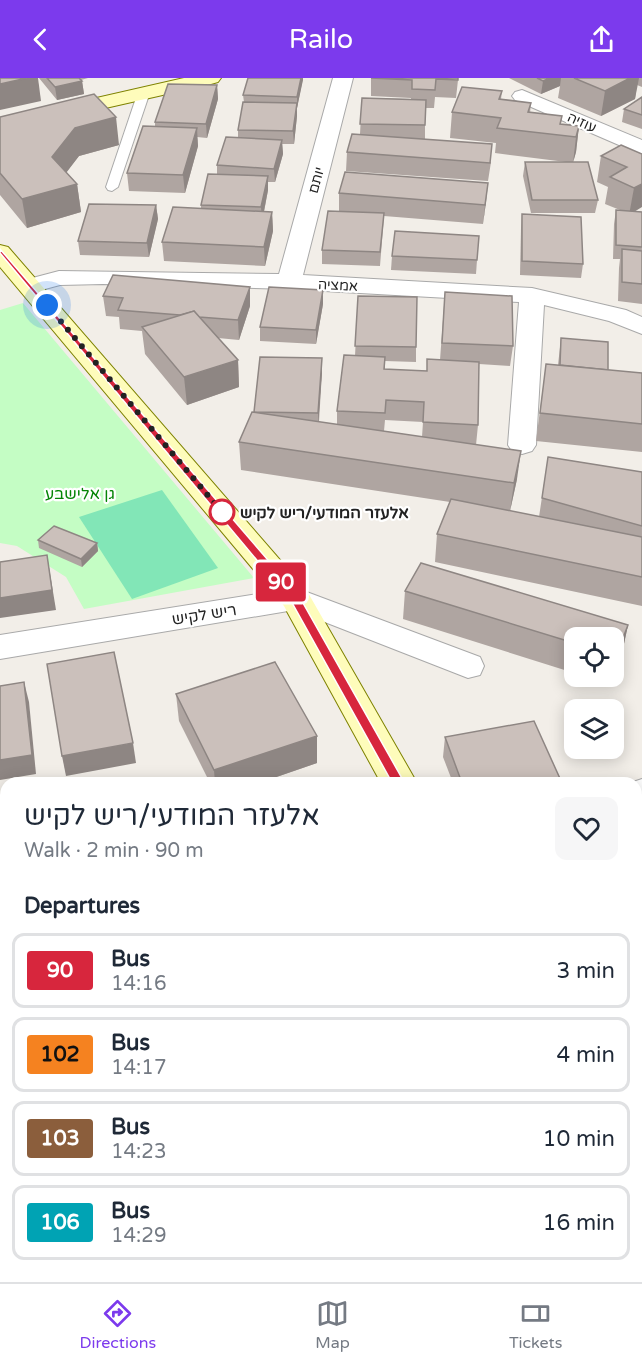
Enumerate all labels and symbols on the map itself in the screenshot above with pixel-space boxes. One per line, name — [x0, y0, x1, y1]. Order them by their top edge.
street label: עוזיה — [565, 109, 599, 136]
street label: יותם — [305, 165, 328, 195]
street label: אמציה — [317, 276, 358, 295]
your location — [32, 290, 62, 320]
park label: גן אלישבע — [45, 484, 115, 504]
marker: אלעזר המודעי/ריש לקיש — [209, 499, 235, 525]
place label: אלעזר המודעי/ריש לקיש — [240, 503, 409, 523]
line badge: 90 — [254, 562, 308, 602]
street label: ריש לקיש — [170, 600, 238, 630]

